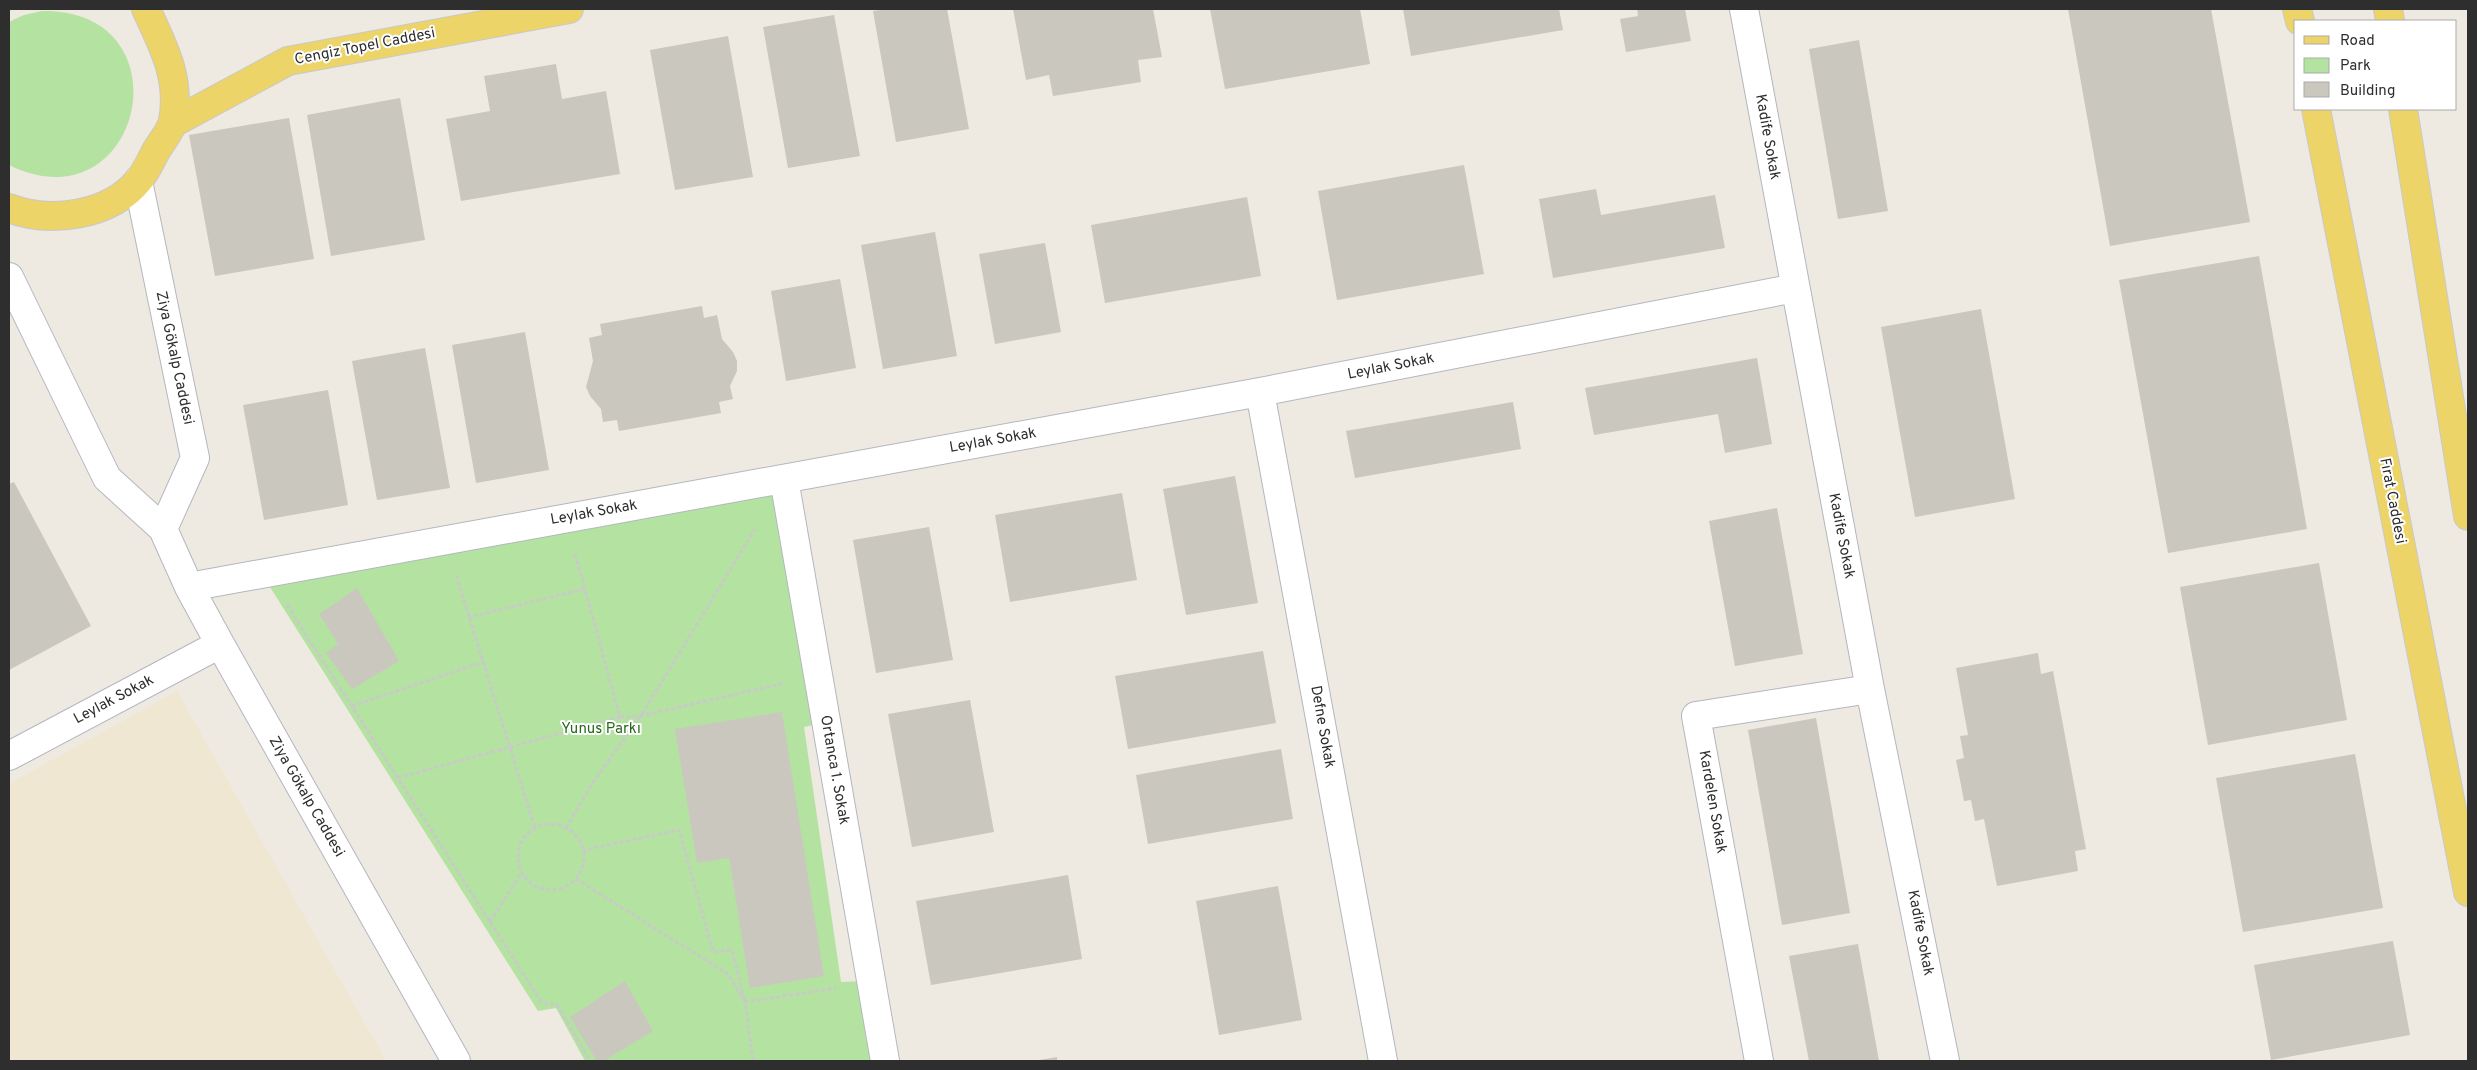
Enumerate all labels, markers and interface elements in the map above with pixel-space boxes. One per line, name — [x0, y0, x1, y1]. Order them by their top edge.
legend — [2294, 20, 2457, 110]
street label: Cengiz Topel Caddesi — [293, 24, 437, 70]
text: Road — [2340, 32, 2375, 51]
text: Park — [2340, 57, 2371, 76]
text: Building — [2340, 82, 2395, 101]
street label: Kadife Sokak — [1750, 93, 1784, 181]
street label: Ziya Gökalp Caddesi — [151, 289, 197, 427]
street label: Leylak Sokak — [1346, 349, 1436, 385]
street label: Leylak Sokak — [948, 424, 1038, 458]
street label: Fırat Caddesi — [2374, 456, 2410, 546]
street label: Kadife Sokak — [1823, 492, 1859, 580]
street label: Leylak Sokak — [549, 496, 639, 530]
street label: Leylak Sokak — [71, 671, 157, 729]
street label: Defne Sokak — [1305, 684, 1339, 770]
street label: Ortanca 1. Sokak — [815, 714, 853, 826]
park label: Yunus Parkı — [561, 720, 641, 739]
street label: Ziya Gökalp Caddesi — [264, 733, 348, 861]
street label: Kardelen Sokak — [1694, 749, 1730, 855]
street label: Kadife Sokak — [1902, 889, 1938, 977]

